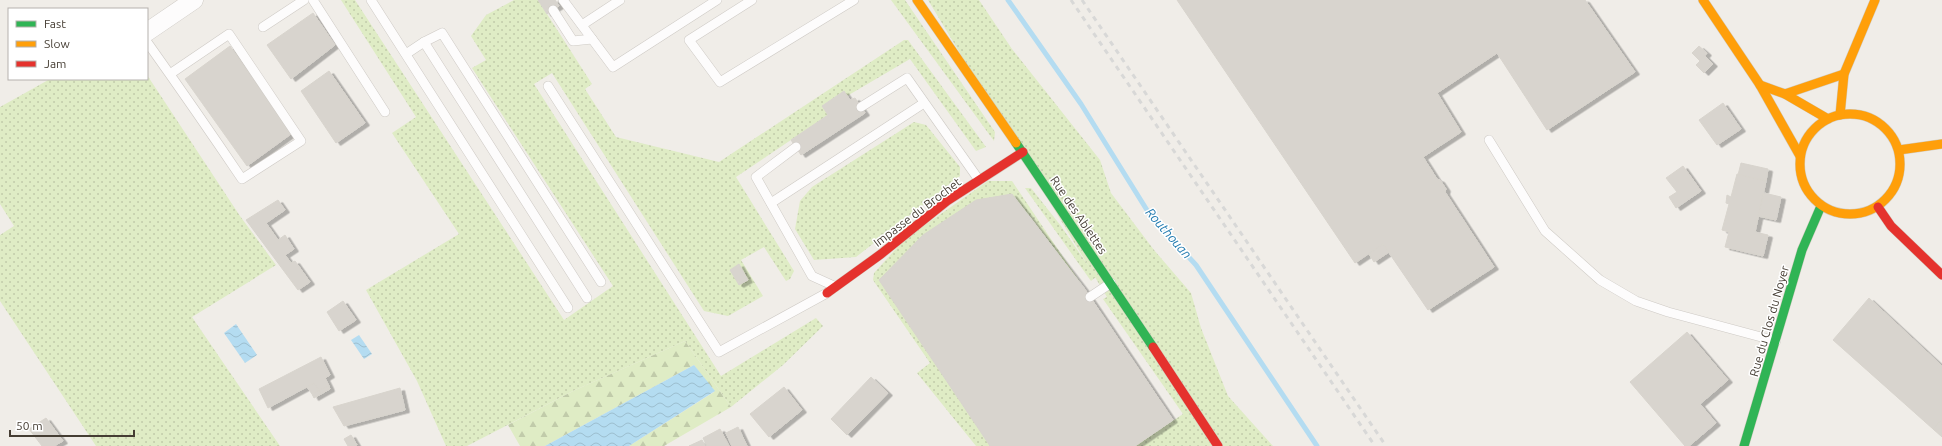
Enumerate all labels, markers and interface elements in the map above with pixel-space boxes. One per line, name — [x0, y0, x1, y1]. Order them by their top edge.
legend — [8, 8, 148, 80]
text: Fast — [44, 17, 66, 30]
text: Slow — [44, 37, 70, 50]
text: Jam — [44, 57, 66, 70]
street label: Rue des Ablettes — [1048, 174, 1110, 256]
street label: Impasse du Brochet — [871, 175, 963, 249]
water label: Routhouan — [1143, 205, 1195, 261]
street label: Rue du Clos du Noyer — [1747, 264, 1791, 378]
scale bar — [10, 412, 134, 438]
text: 50 m — [16, 419, 43, 432]

